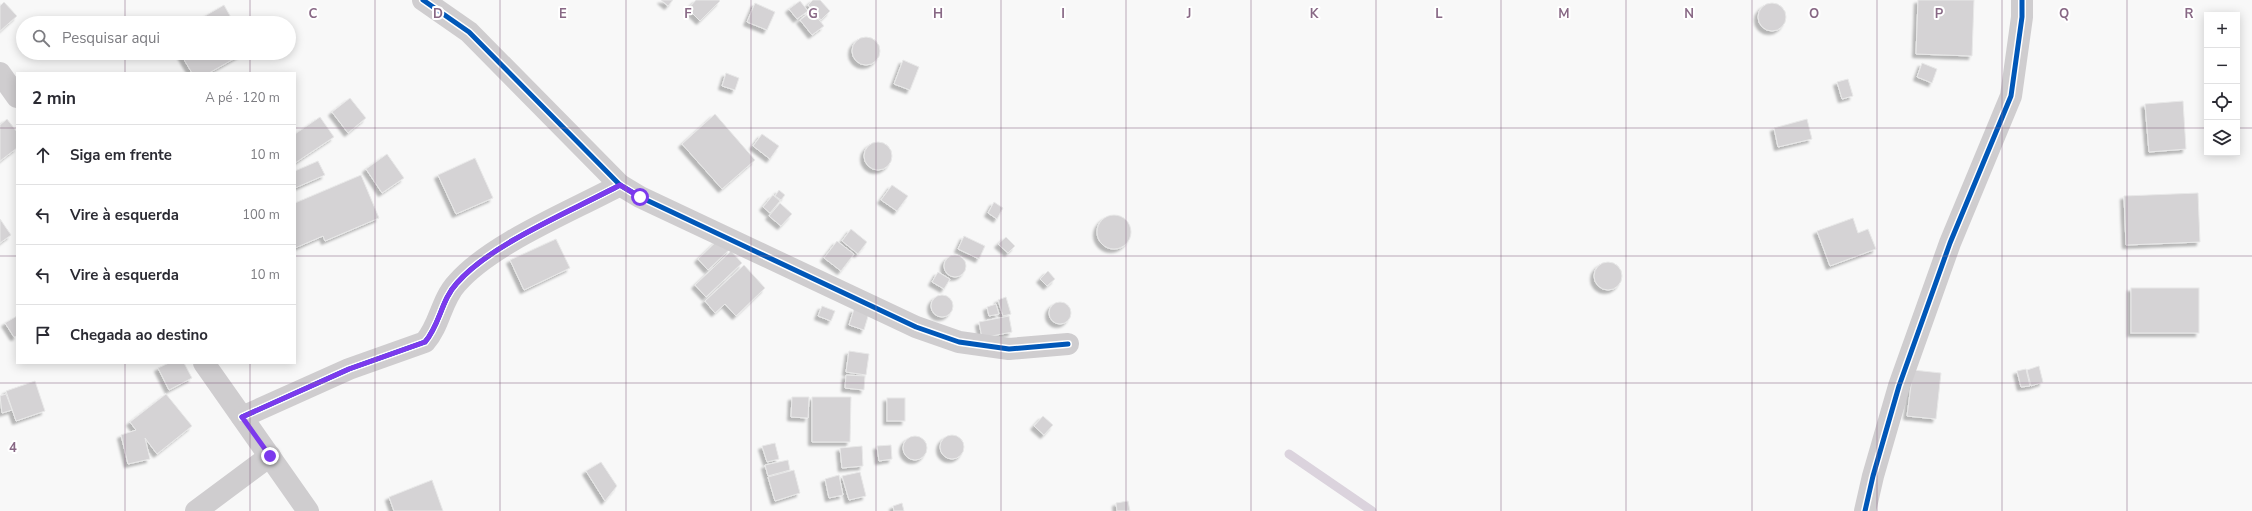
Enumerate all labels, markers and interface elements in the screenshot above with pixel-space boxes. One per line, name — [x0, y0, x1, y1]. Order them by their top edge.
text: C — [309, 5, 318, 23]
text: D — [433, 5, 443, 23]
text: E — [559, 5, 567, 23]
text: F — [684, 5, 692, 23]
text: G — [808, 5, 818, 23]
text: H — [933, 5, 943, 23]
text: I — [1061, 5, 1065, 23]
text: J — [1186, 5, 1191, 23]
text: K — [1310, 5, 1319, 23]
text: L — [1435, 5, 1443, 23]
text: M — [1558, 5, 1570, 23]
text: N — [1684, 5, 1694, 23]
text: O — [1809, 5, 1819, 23]
text: P — [1935, 5, 1944, 23]
text: Q — [2059, 5, 2069, 23]
text: R — [2185, 5, 2194, 23]
map controls — [2204, 12, 2240, 156]
button: + — [2204, 12, 2240, 48]
search box — [16, 16, 296, 60]
icon: search — [30, 27, 52, 49]
text: Pesquisar aqui — [62, 28, 160, 48]
button: − — [2204, 48, 2240, 84]
button: locate — [2204, 84, 2240, 120]
text: 2 min — [32, 87, 76, 110]
text: A pé · 120 m — [205, 89, 280, 107]
button: layers — [2204, 120, 2240, 156]
icon: ahead — [32, 144, 54, 166]
text: Siga em frente — [70, 145, 172, 165]
text: 10 m — [250, 146, 280, 164]
route start — [631, 188, 649, 206]
icon: left — [32, 204, 54, 226]
text: Vire à esquerda — [70, 205, 179, 225]
text: 100 m — [242, 206, 280, 224]
icon: left — [32, 264, 54, 286]
text: Vire à esquerda — [70, 265, 179, 285]
text: 10 m — [250, 266, 280, 284]
icon: arrive — [32, 324, 54, 346]
text: Chegada ao destino — [70, 325, 208, 345]
text: 4 — [9, 439, 17, 457]
route end — [261, 447, 279, 465]

